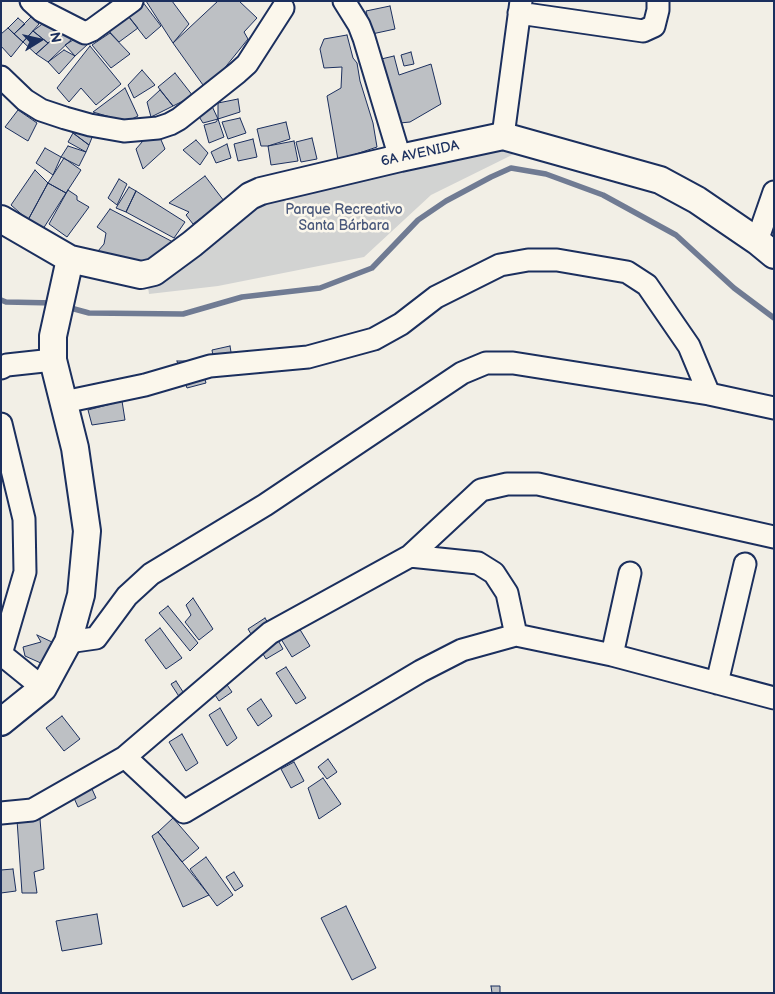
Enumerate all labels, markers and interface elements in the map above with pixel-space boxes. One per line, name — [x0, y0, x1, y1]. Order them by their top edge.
north arrow — [15, 15, 65, 65]
text: N — [46, 31, 65, 44]
street label: 6A AVENIDA — [379, 138, 461, 170]
park label: Parque Recreativo Santa Bárbara — [285, 202, 403, 234]

